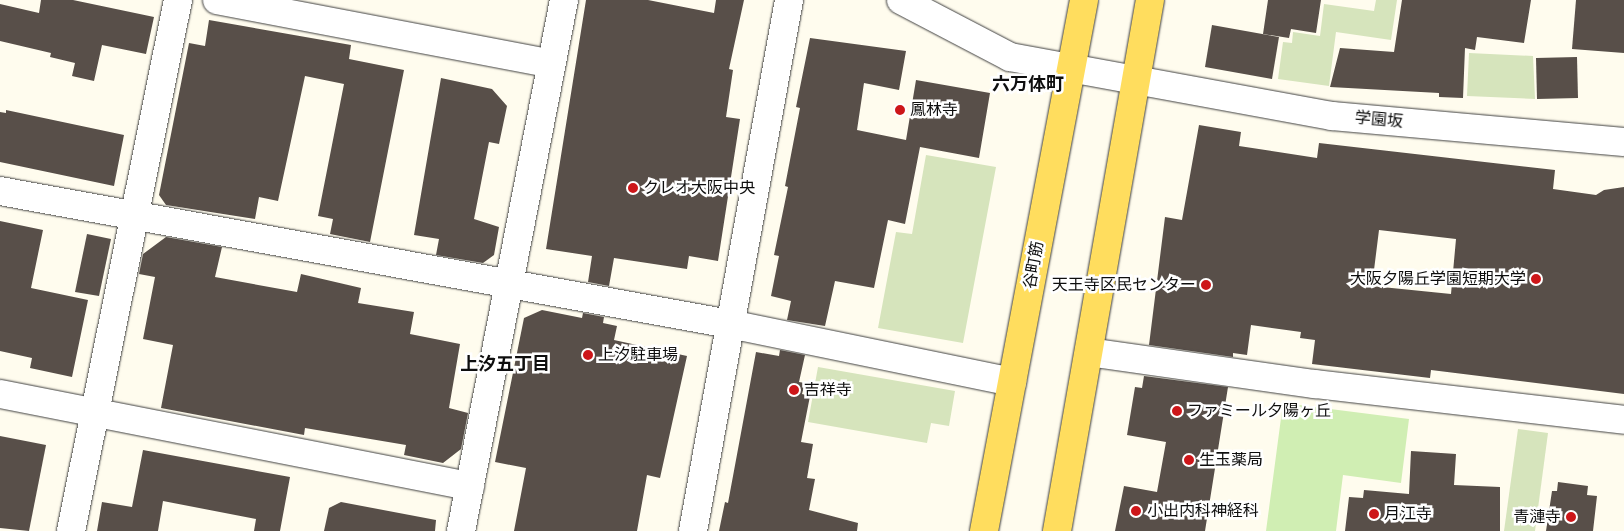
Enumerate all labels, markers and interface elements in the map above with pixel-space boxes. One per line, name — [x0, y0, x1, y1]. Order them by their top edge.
district label: 六万体町 — [992, 73, 1064, 95]
place label: 鳳林寺 — [910, 100, 958, 120]
marker: 鳳林寺 — [894, 104, 906, 116]
street label: 学園坂 — [1354, 108, 1404, 132]
place label: クレオ大阪中央 — [643, 178, 755, 198]
marker: クレオ大阪中央 — [627, 182, 639, 194]
street label: 谷町筋 — [1020, 240, 1048, 290]
place label: 大阪夕陽丘学園短期大学 — [1350, 269, 1526, 289]
marker: 大阪夕陽丘学園短期大学 — [1530, 273, 1542, 285]
place label: 天王寺区民センター — [1052, 275, 1196, 295]
marker: 天王寺区民センター — [1200, 279, 1212, 291]
place label: 上汐駐車場 — [598, 345, 678, 365]
marker: 上汐駐車場 — [582, 349, 594, 361]
district label: 上汐五丁目 — [460, 353, 550, 375]
place label: 吉祥寺 — [804, 380, 852, 400]
marker: 吉祥寺 — [788, 384, 800, 396]
place label: ファミール夕陽ヶ丘 — [1187, 401, 1331, 421]
marker: ファミール夕陽ヶ丘 — [1171, 405, 1183, 417]
place label: 生玉薬局 — [1199, 450, 1263, 470]
marker: 生玉薬局 — [1183, 454, 1195, 466]
place label: 小出内科神経科 — [1147, 501, 1259, 521]
marker: 小出内科神経科 — [1129, 504, 1143, 518]
place label: 月江寺 — [1384, 504, 1432, 524]
place label: 青漣寺 — [1513, 507, 1561, 527]
marker: 月江寺 — [1368, 508, 1380, 520]
marker: 青漣寺 — [1565, 511, 1577, 523]

